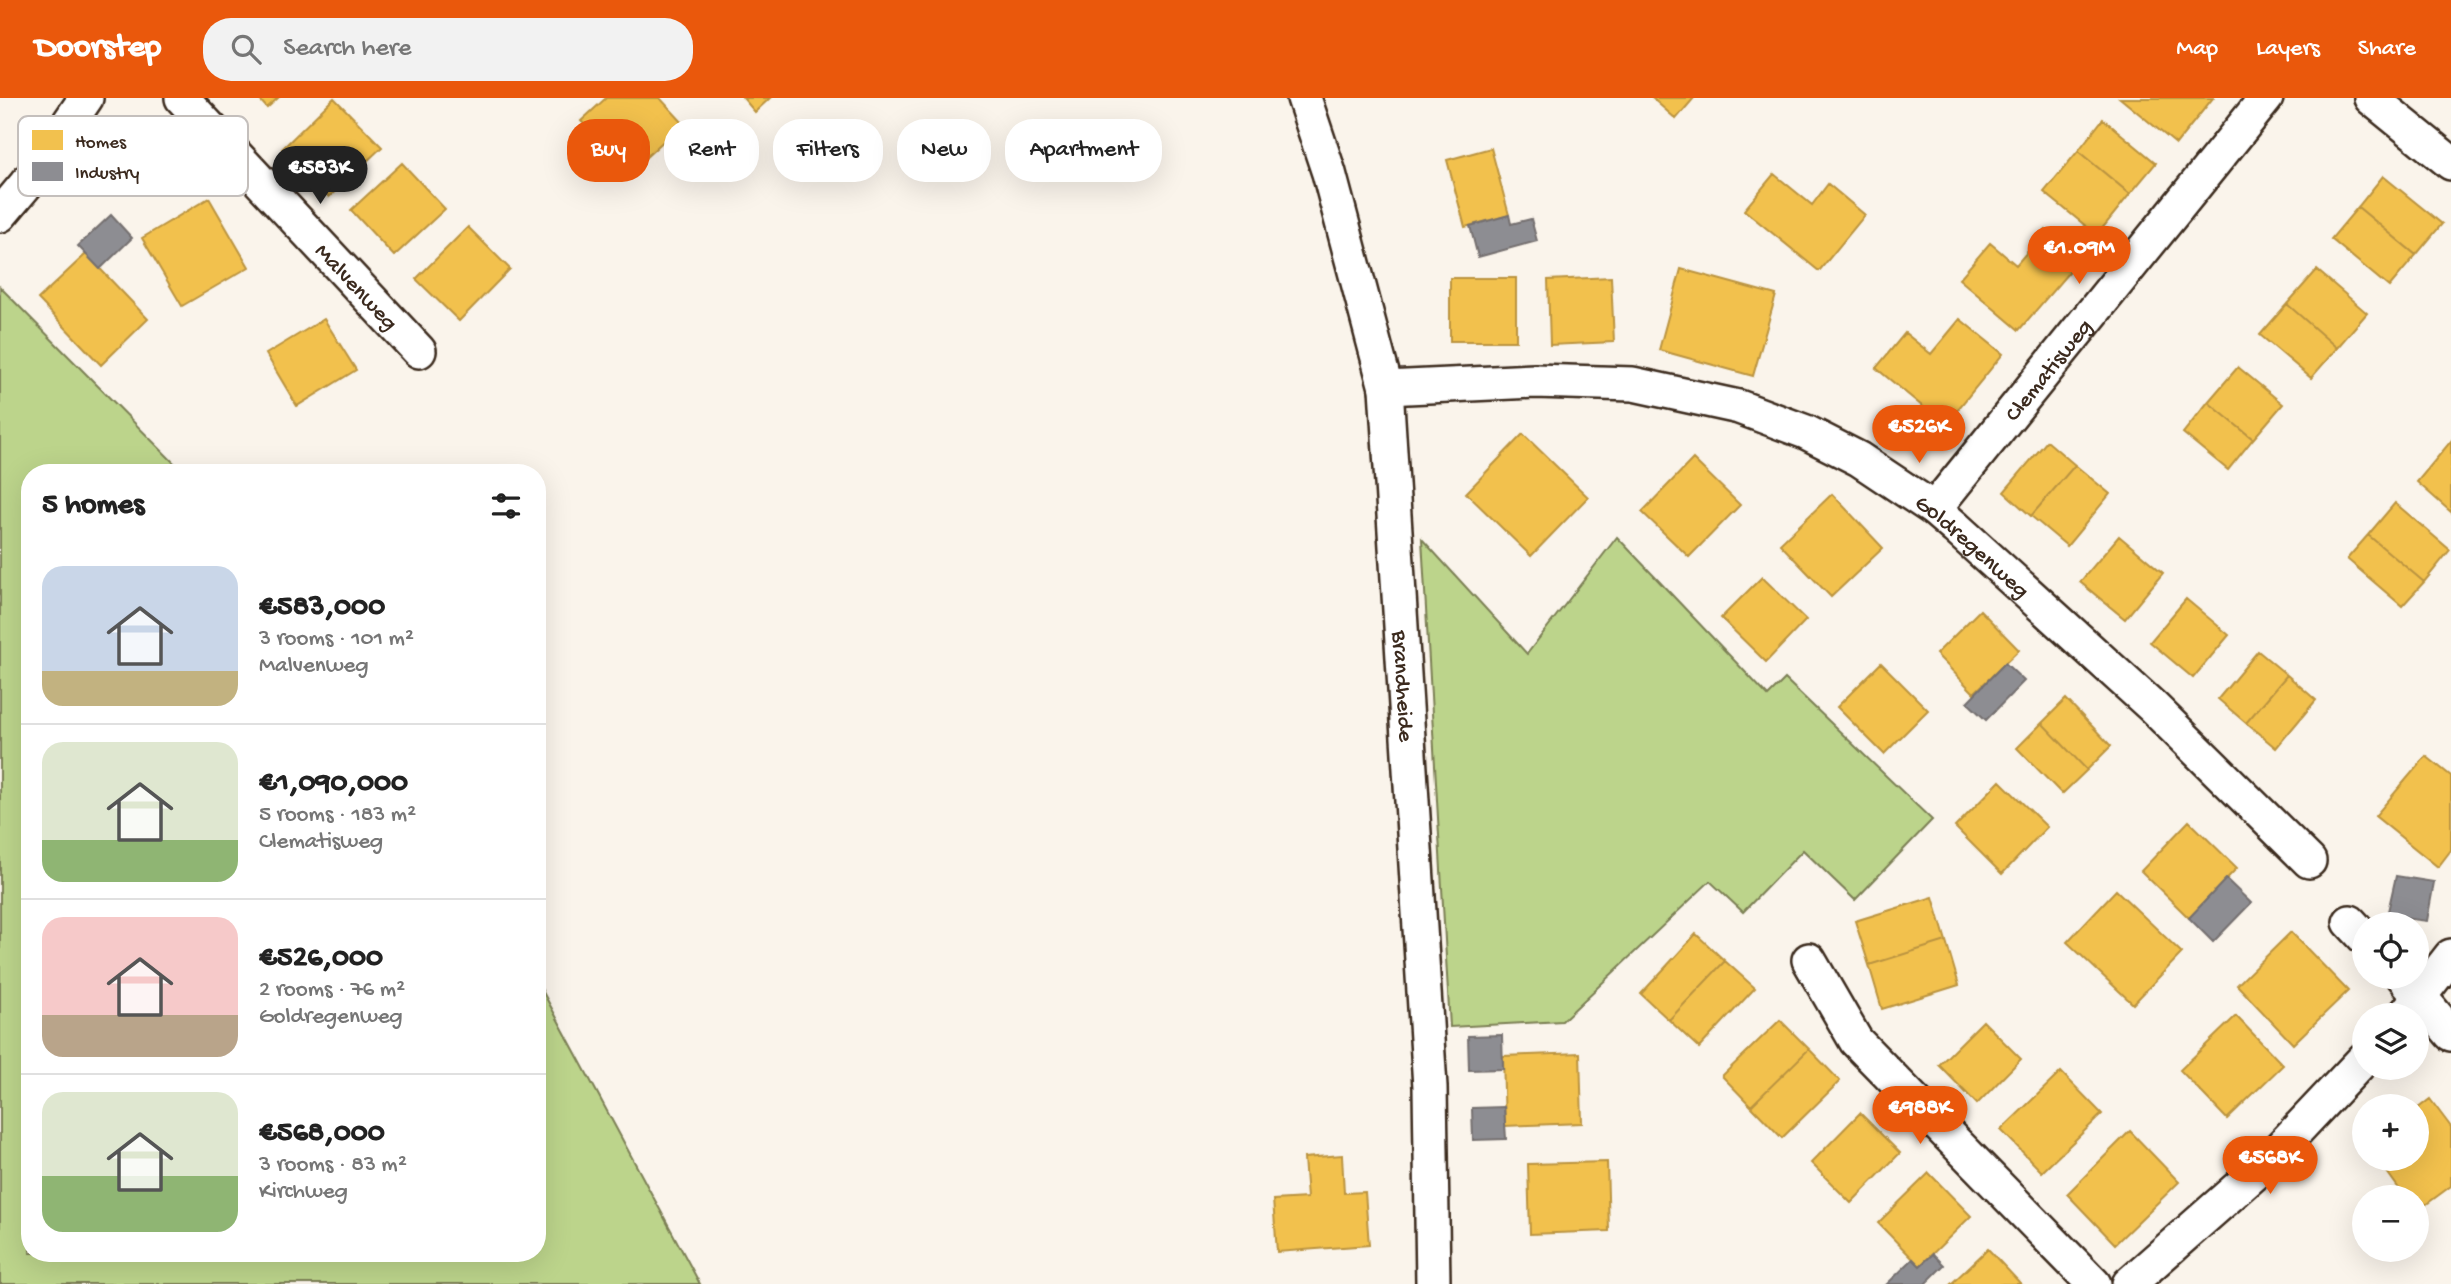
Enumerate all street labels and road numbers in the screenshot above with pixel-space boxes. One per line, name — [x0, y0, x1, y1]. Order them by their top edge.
street label: Malvenweg — [308, 239, 402, 337]
street label: Clematisweg — [2000, 314, 2099, 428]
street label: Goldregenweg — [1909, 490, 2034, 605]
street label: Brandheide — [1384, 629, 1418, 744]

